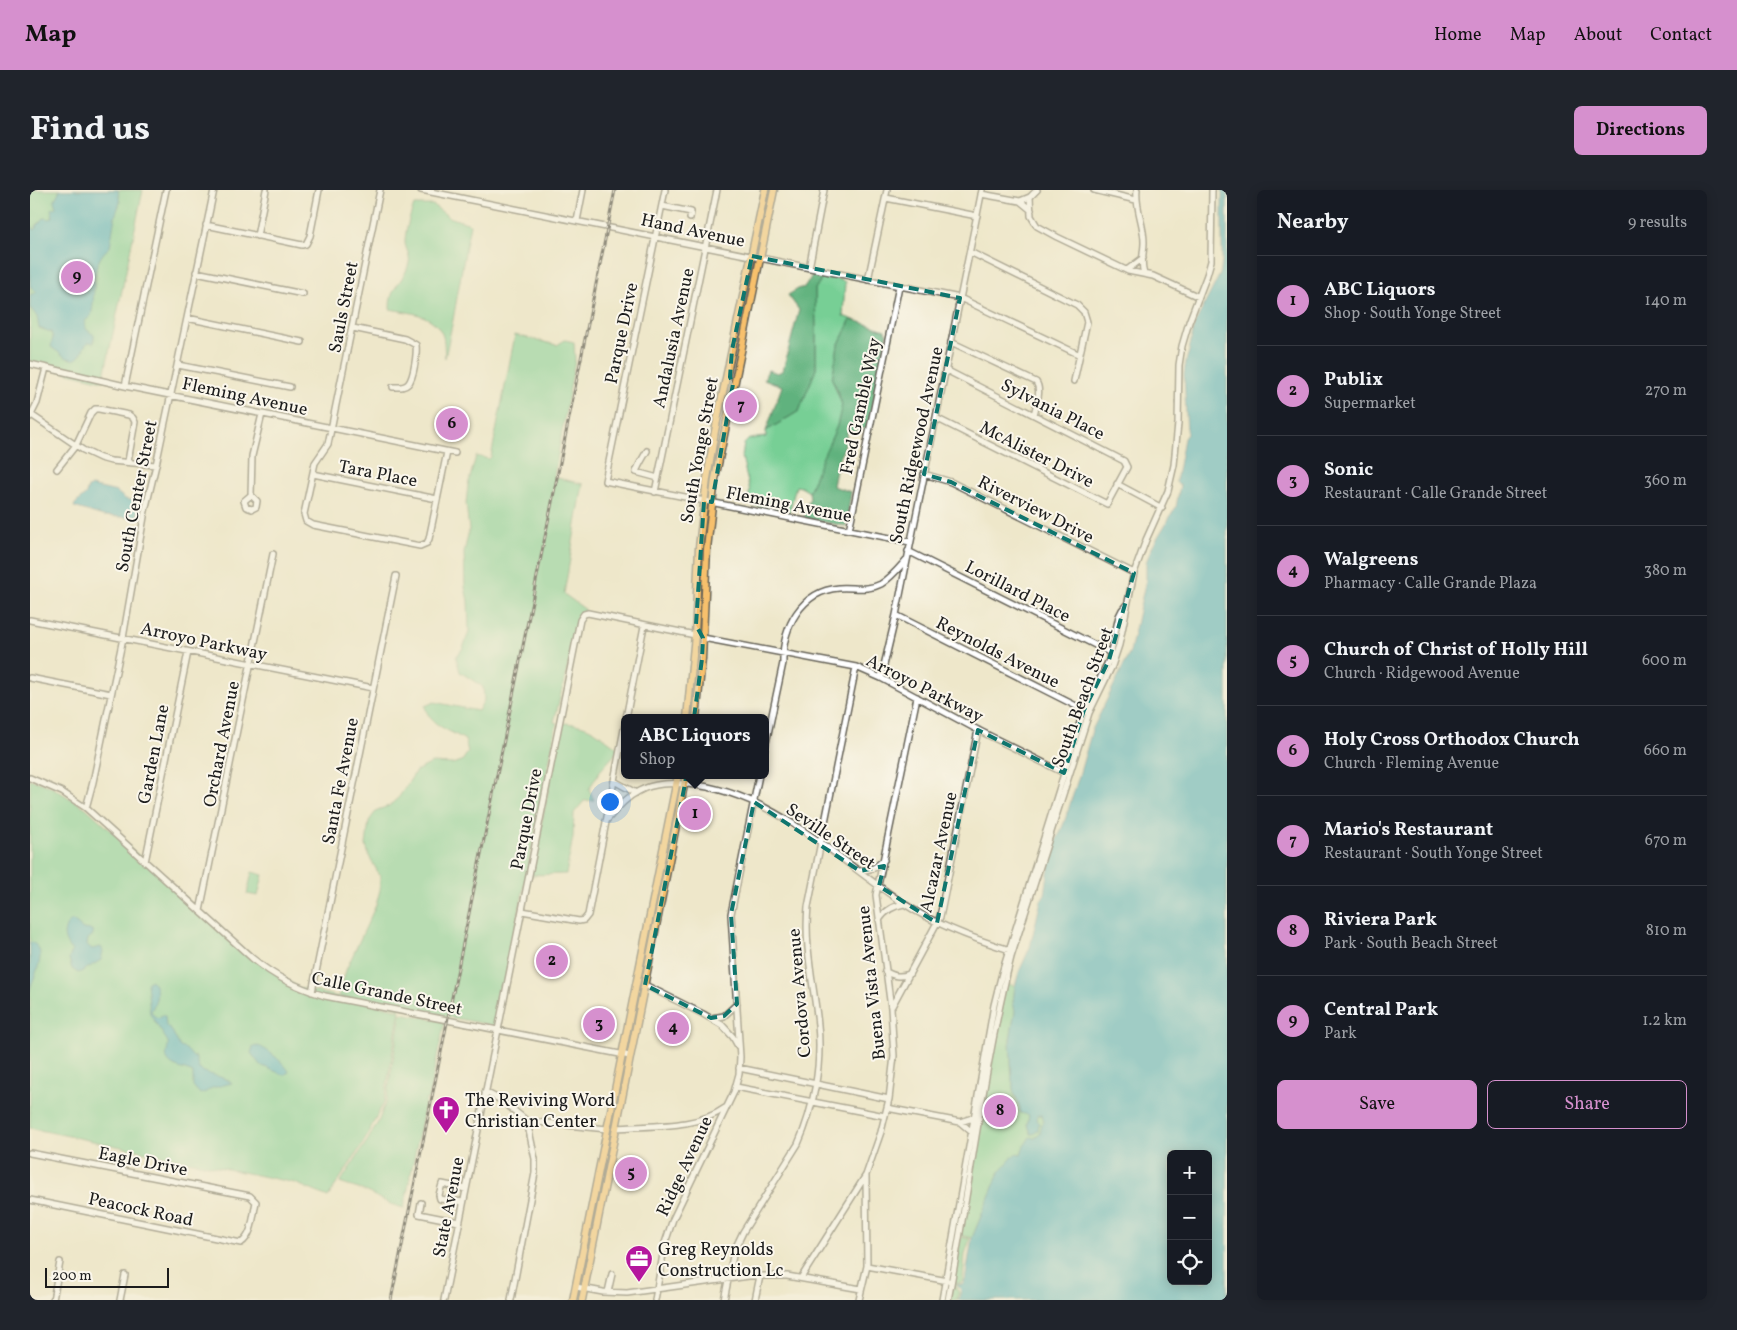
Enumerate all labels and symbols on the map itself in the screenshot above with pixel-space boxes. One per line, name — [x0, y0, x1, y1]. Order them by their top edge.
street label: Hand Avenue — [638, 208, 747, 255]
pin: 9 — [61, 258, 93, 296]
street label: Sauls Street — [323, 259, 366, 355]
street label: Andalusia Avenue — [647, 266, 702, 411]
street label: Parque Drive — [600, 280, 645, 386]
street label: Fred Gamble Way — [835, 335, 888, 477]
street label: South Ridgewood Avenue — [884, 344, 951, 546]
street label: Fleming Avenue — [180, 372, 310, 423]
street label: Sylvania Place — [996, 373, 1109, 447]
street label: South Yonge Street — [675, 375, 726, 525]
pin: 7 — [725, 387, 757, 425]
pin: 6 — [436, 405, 468, 443]
street label: McAlister Drive — [975, 416, 1098, 495]
street label: South Center Street — [110, 418, 164, 574]
street label: Tara Place — [336, 455, 419, 494]
street label: Riverview Drive — [973, 470, 1098, 550]
street label: Fleming Avenue — [724, 481, 854, 530]
street label: Lorillard Place — [960, 555, 1074, 630]
street label: Reynolds Avenue — [931, 611, 1064, 695]
street label: Arroyo Parkway — [138, 617, 270, 668]
street label: South Beach Street — [1046, 624, 1120, 771]
street label: Arroyo Parkway — [861, 649, 988, 730]
street label: Orchard Avenue — [198, 679, 247, 810]
street label: Garden Lane — [133, 702, 176, 806]
street label: Santa Fe Avenue — [317, 716, 366, 847]
street label: Parque Drive — [505, 766, 550, 872]
your location — [597, 789, 623, 815]
street label: Alcazar Avenue — [914, 790, 964, 915]
pin: 1 — [679, 795, 711, 833]
street label: Seville Street — [780, 798, 880, 876]
street label: Buena Vista Avenue — [852, 904, 893, 1061]
street label: Cordova Avenue — [782, 927, 819, 1058]
pin: 2 — [536, 942, 568, 980]
street label: Calle Grande Street — [309, 966, 464, 1023]
pin: 3 — [583, 1005, 615, 1043]
pin: 4 — [657, 1009, 689, 1047]
place label: The Reviving Word Christian Center — [465, 1089, 615, 1135]
pin: 8 — [984, 1092, 1016, 1130]
church icon: The Reviving Word Christian Center — [431, 1095, 461, 1134]
street label: Ridge Avenue — [651, 1112, 720, 1221]
street label: Eagle Drive — [96, 1142, 189, 1183]
pin: 5 — [615, 1154, 647, 1192]
street label: State Avenue — [427, 1155, 471, 1260]
street label: Peacock Road — [86, 1187, 196, 1234]
place label: Greg Reynolds Construction Lc — [658, 1238, 784, 1284]
office icon: Greg Reynolds Construction Lc — [624, 1244, 654, 1283]
scale bar — [45, 1265, 169, 1288]

